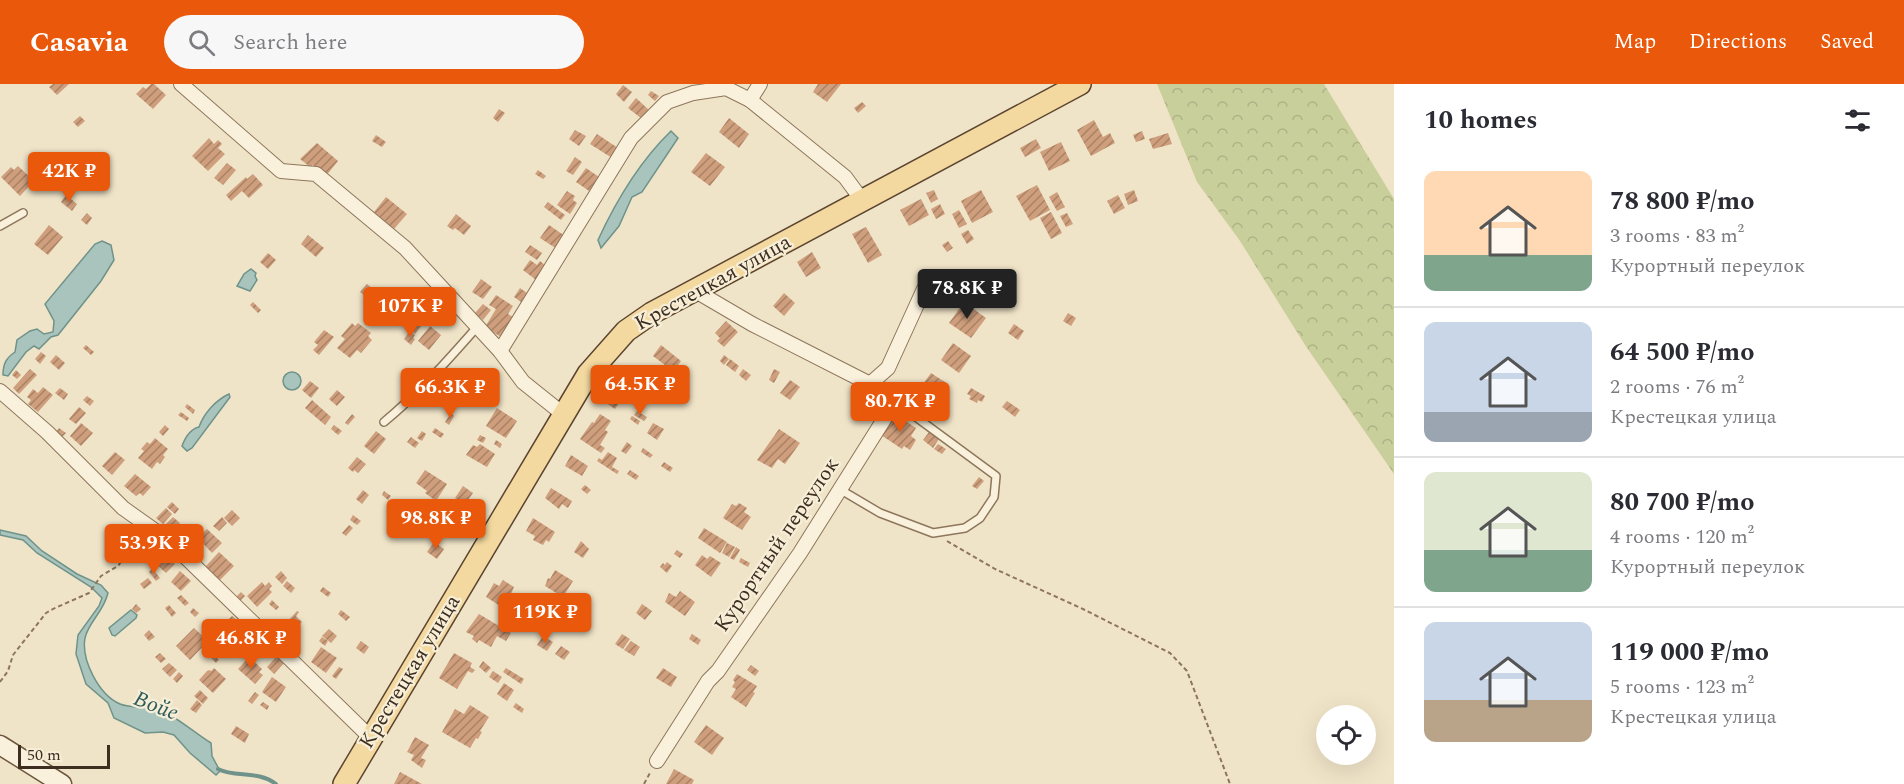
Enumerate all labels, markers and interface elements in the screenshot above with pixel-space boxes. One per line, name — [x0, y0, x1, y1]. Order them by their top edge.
search box — [164, 15, 584, 69]
text: Casavia — [30, 21, 128, 64]
icon: search — [185, 26, 218, 59]
text: Search here — [233, 26, 347, 59]
text: Map — [1614, 26, 1656, 58]
text: Directions — [1689, 26, 1787, 58]
text: Saved — [1820, 26, 1874, 58]
text: 10 homes — [1424, 100, 1538, 140]
icon: filters — [1841, 104, 1874, 137]
pin: 42K ₽ — [27, 152, 111, 203]
text: 42K ₽ — [42, 156, 96, 186]
text: 78 800 ₽/mo — [1610, 181, 1754, 221]
icon: home — [1472, 195, 1544, 267]
text: 3 rooms · 83 m² — [1610, 221, 1744, 251]
street label: Крестецкая улица — [629, 226, 798, 339]
text: Курортный переулок — [1610, 251, 1805, 281]
pin: 78.8K ₽ — [912, 269, 1022, 320]
text: 78.8K ₽ — [932, 273, 1002, 303]
pin: 107K ₽ — [361, 287, 459, 338]
text: 107K ₽ — [377, 291, 443, 321]
text: 64 500 ₽/mo — [1610, 332, 1754, 372]
icon: home — [1472, 346, 1544, 418]
pin: 64.5K ₽ — [585, 365, 695, 416]
pin: 66.3K ₽ — [395, 368, 505, 419]
text: 64.5K ₽ — [605, 369, 675, 399]
text: 66.3K ₽ — [415, 372, 485, 402]
text: 2 rooms · 76 m² — [1610, 372, 1744, 402]
pin: 80.7K ₽ — [845, 382, 955, 433]
text: 80.7K ₽ — [865, 386, 935, 416]
text: Крестецкая улица — [1610, 402, 1777, 432]
street label: Курортный переулок — [706, 451, 848, 639]
text: 80 700 ₽/mo — [1610, 482, 1754, 522]
icon: home — [1472, 496, 1544, 568]
pin: 98.8K ₽ — [381, 499, 491, 550]
text: 98.8K ₽ — [401, 503, 471, 533]
text: 4 rooms · 120 m² — [1610, 522, 1754, 552]
pin: 53.9K ₽ — [99, 524, 209, 575]
text: 53.9K ₽ — [119, 528, 189, 558]
text: Курортный переулок — [1610, 552, 1805, 582]
street label: Крестецкая улица — [351, 588, 469, 755]
pin: 119K ₽ — [496, 593, 594, 644]
text: 119K ₽ — [512, 597, 578, 627]
pin: 46.8K ₽ — [196, 619, 306, 670]
text: 46.8K ₽ — [216, 623, 286, 653]
text: 119 000 ₽/mo — [1610, 632, 1769, 672]
icon: home — [1472, 646, 1544, 718]
text: 5 rooms · 123 m² — [1610, 672, 1754, 702]
water label: Войе — [129, 682, 183, 730]
text: Крестецкая улица — [1610, 702, 1777, 732]
map controls — [1316, 705, 1376, 765]
button: locate — [1316, 705, 1376, 765]
scale bar — [18, 742, 110, 770]
text: 50 m — [27, 743, 61, 767]

